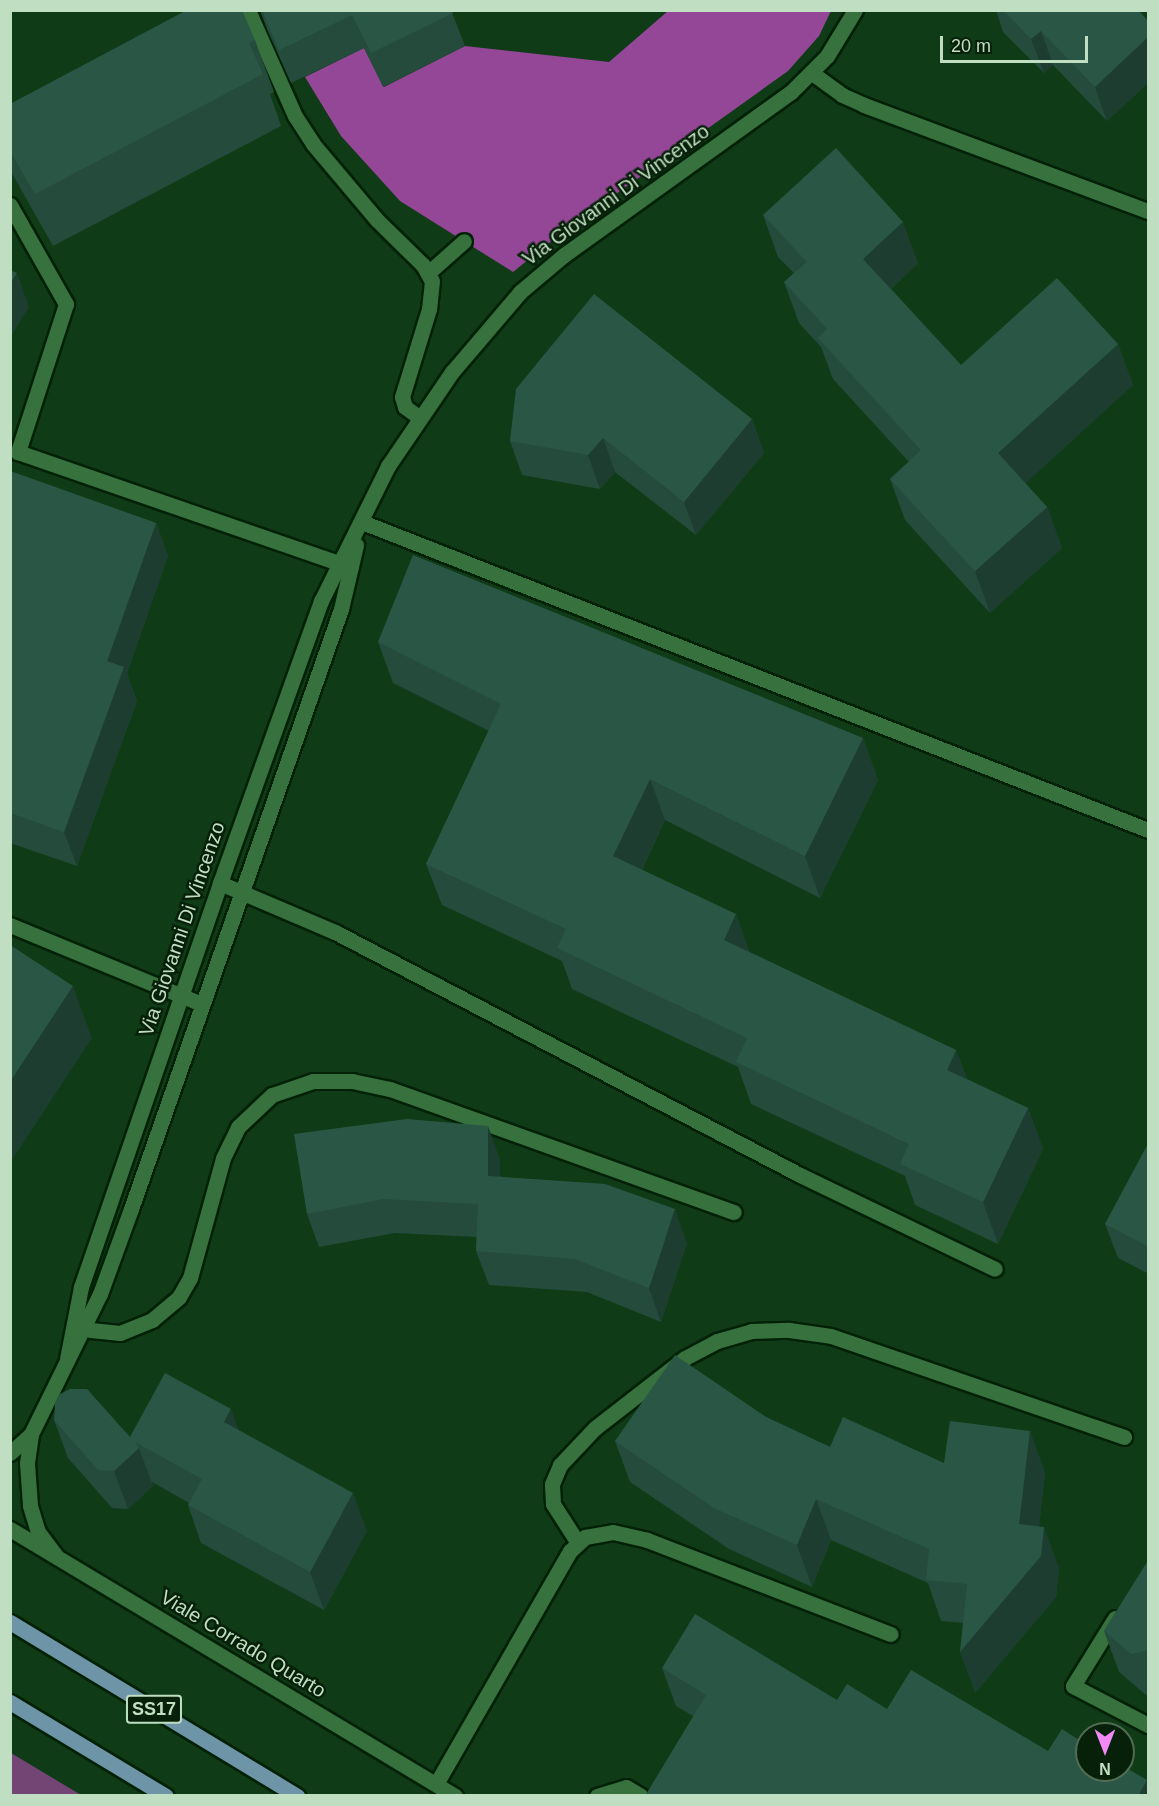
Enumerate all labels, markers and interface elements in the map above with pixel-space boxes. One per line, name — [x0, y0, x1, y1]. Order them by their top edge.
scale bar — [943, 24, 1092, 62]
text: 20 m — [951, 36, 991, 56]
street label: Via Giovanni Di Vincenzo — [518, 119, 714, 271]
street label: Via Giovanni Di Vincenzo — [134, 819, 230, 1039]
street label: Viale Corrado Quarto — [156, 1585, 330, 1703]
road number: SS17 — [126, 1694, 182, 1724]
north arrow — [1075, 1722, 1135, 1782]
text: N — [1099, 1760, 1111, 1777]

